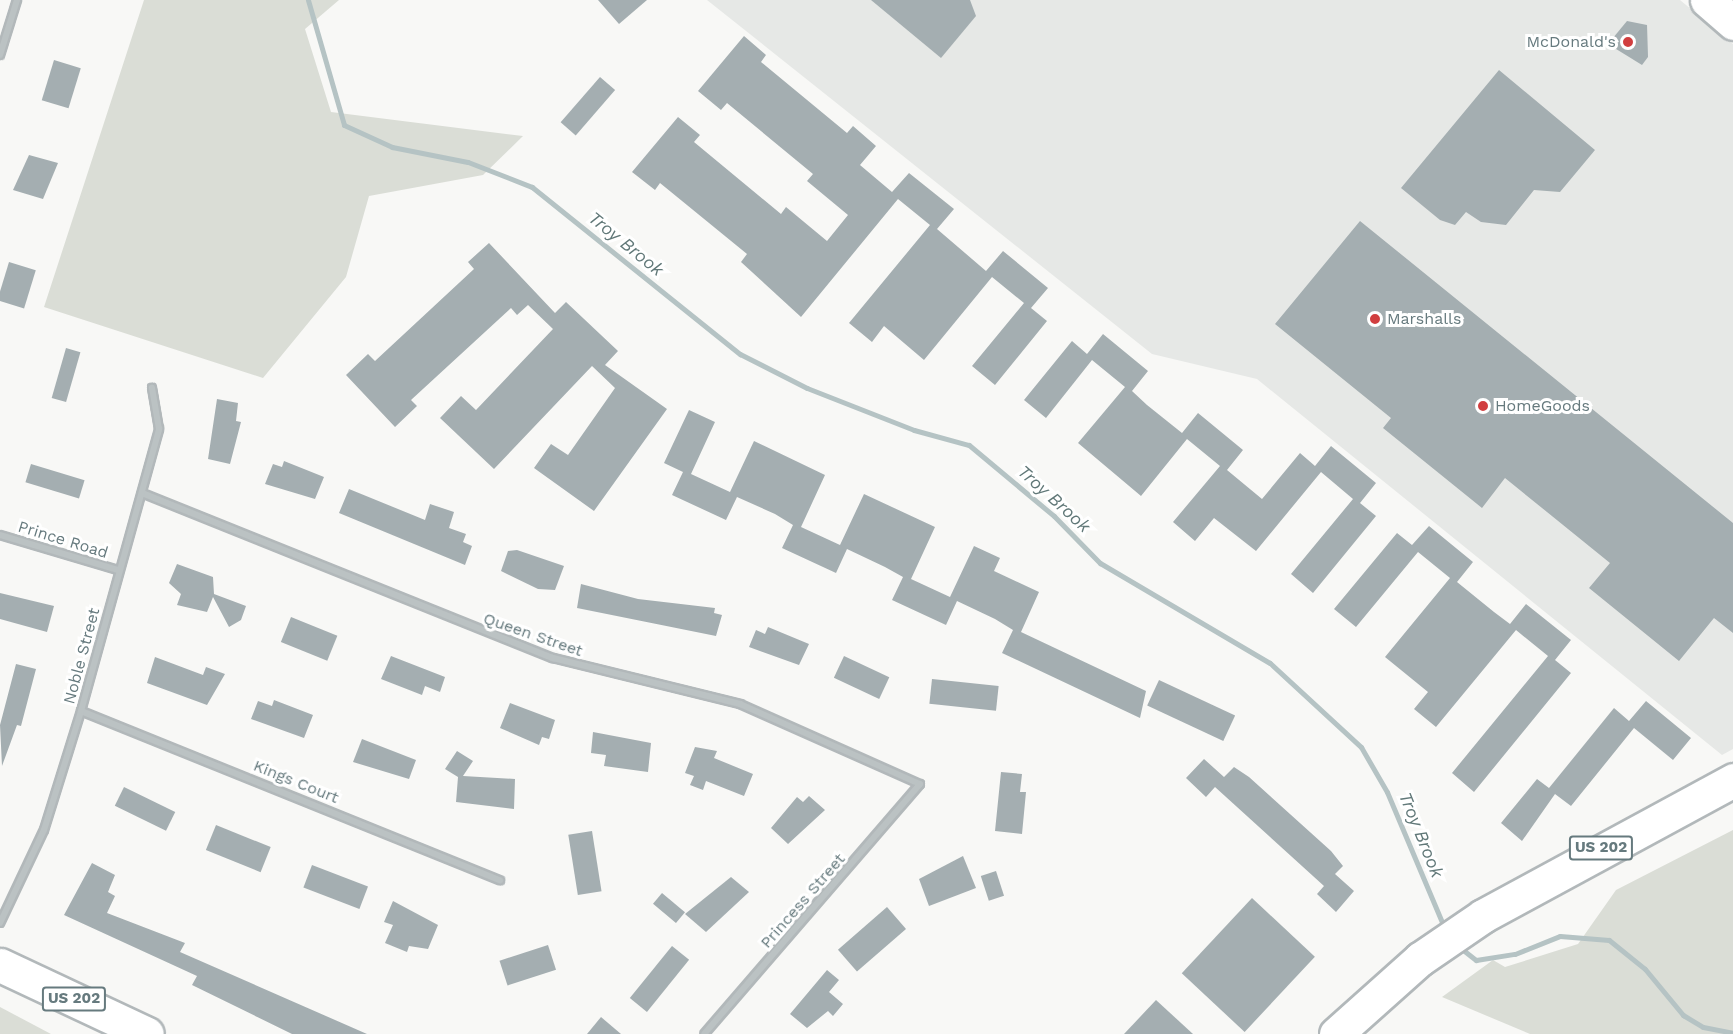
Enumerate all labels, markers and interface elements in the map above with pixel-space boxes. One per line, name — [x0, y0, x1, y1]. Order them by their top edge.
place label: McDonald's — [1527, 32, 1616, 52]
marker: McDonald's — [1621, 35, 1635, 49]
water label: Troy Brook — [584, 207, 668, 281]
place label: Marshalls — [1387, 309, 1461, 329]
marker: Marshalls — [1368, 312, 1382, 326]
place label: HomeGoods — [1495, 396, 1590, 416]
marker: HomeGoods — [1476, 399, 1490, 413]
water label: Troy Brook — [1013, 461, 1095, 537]
street label: Prince Road — [16, 517, 110, 563]
street label: Noble Street — [60, 606, 104, 706]
street label: Queen Street — [481, 609, 585, 661]
street label: Kings Court — [251, 756, 341, 808]
water label: Troy Brook — [1394, 789, 1448, 881]
road number: US 202 — [1568, 836, 1634, 860]
street label: Princess Street — [757, 850, 849, 952]
road number: US 202 — [41, 987, 107, 1011]

